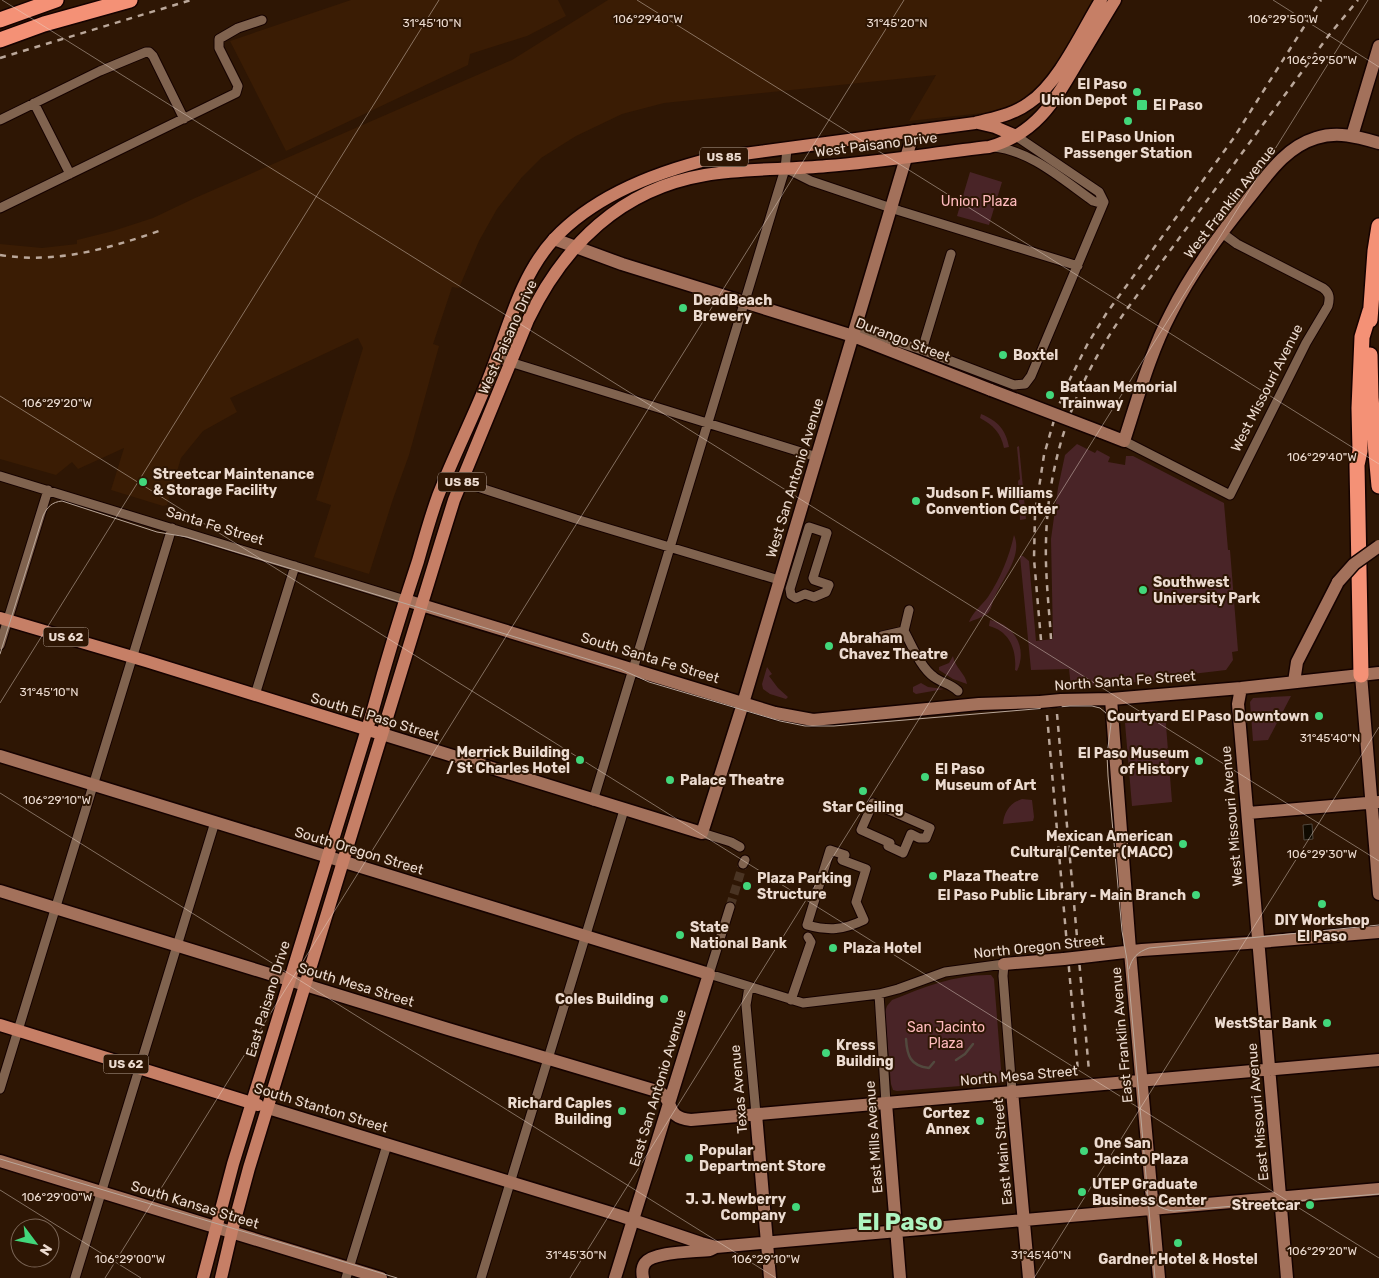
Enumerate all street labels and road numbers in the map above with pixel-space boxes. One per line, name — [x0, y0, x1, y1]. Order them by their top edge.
street label: West Paisano Drive — [814, 129, 938, 161]
street label: West Franklin Avenue — [1181, 142, 1280, 262]
road number: US 85 — [700, 148, 748, 166]
street label: West Paisano Drive — [475, 277, 541, 397]
street label: Durango Street — [853, 314, 953, 366]
street label: West Missouri Avenue — [1227, 321, 1307, 455]
street label: West San Antonio Avenue — [763, 396, 827, 560]
road number: US 85 — [438, 472, 486, 492]
street label: Santa Fe Street — [164, 503, 266, 549]
road number: US 62 — [44, 628, 88, 646]
street label: South Santa Fe Street — [579, 629, 722, 687]
street label: North Santa Fe Street — [1054, 668, 1197, 694]
street label: South El Paso Street — [309, 689, 442, 745]
street label: West Missouri Avenue — [1217, 745, 1247, 887]
street label: South Oregon Street — [292, 823, 426, 879]
street label: North Oregon Street — [973, 932, 1106, 962]
street label: East Paisano Drive — [242, 939, 294, 1059]
street label: South Mesa Street — [296, 959, 417, 1011]
street label: East Franklin Avenue — [1108, 966, 1136, 1104]
street label: East San Antonio Avenue — [626, 1007, 690, 1169]
street label: East Missouri Avenue — [1243, 1042, 1272, 1182]
street label: Texas Avenue — [727, 1044, 751, 1134]
road number: US 62 — [104, 1054, 148, 1074]
street label: North Mesa Street — [959, 1062, 1079, 1090]
street label: South Stanton Street — [252, 1080, 390, 1137]
street label: East Mills Avenue — [862, 1080, 886, 1194]
street label: East Main Street — [990, 1098, 1016, 1206]
street label: South Kansas Street — [129, 1177, 262, 1233]

